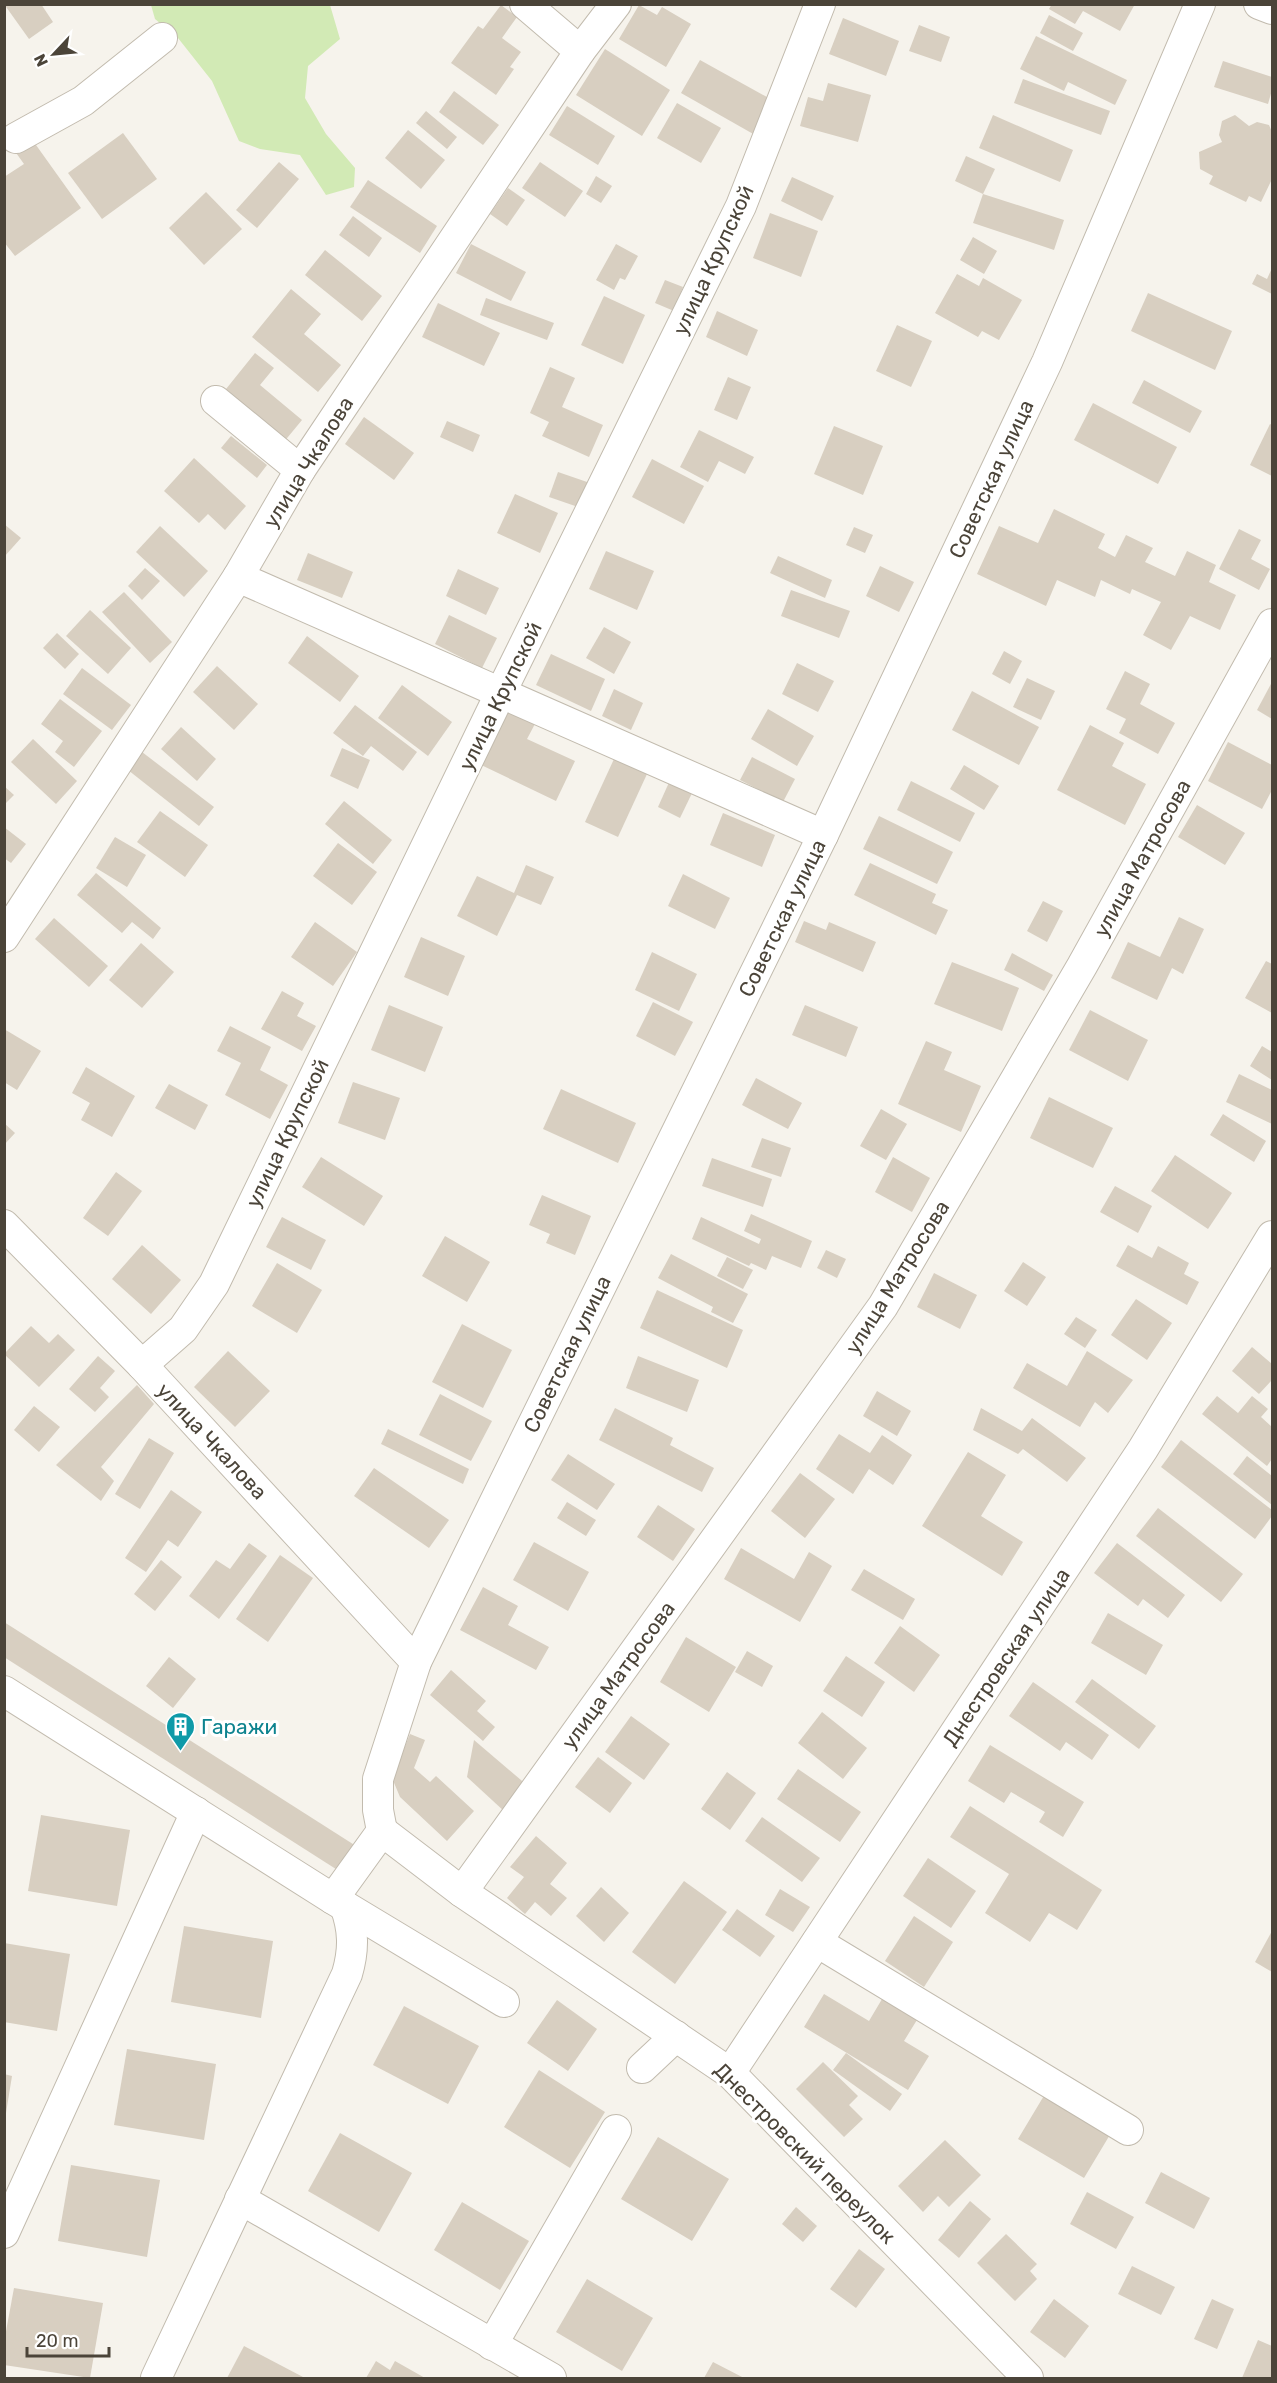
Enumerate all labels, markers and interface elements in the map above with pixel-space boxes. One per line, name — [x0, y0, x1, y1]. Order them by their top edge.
north arrow — [24, 24, 84, 84]
text: N — [30, 51, 52, 70]
street label: улица Крупской — [667, 181, 759, 339]
street label: улица Чкалова — [258, 392, 358, 532]
street label: Советская улица — [943, 396, 1039, 562]
street label: улица Крупской — [453, 618, 547, 774]
street label: улица Матросова — [1088, 775, 1196, 941]
street label: Советская улица — [733, 835, 831, 1001]
street label: улица Крупской — [240, 1055, 334, 1211]
street label: улица Матросова — [840, 1196, 954, 1358]
street label: Советская улица — [518, 1271, 616, 1437]
street label: улица Чкалова — [152, 1378, 272, 1504]
street label: Днестровская улица — [937, 1563, 1075, 1751]
street label: улица Матросова — [556, 1596, 680, 1754]
building icon: Гаражи — [164, 1710, 196, 1752]
place label: Гаражи — [201, 1714, 277, 1739]
street label: Днестровский переулок — [709, 2057, 901, 2249]
scale bar — [27, 2320, 110, 2358]
text: 20 m — [36, 2330, 78, 2352]

